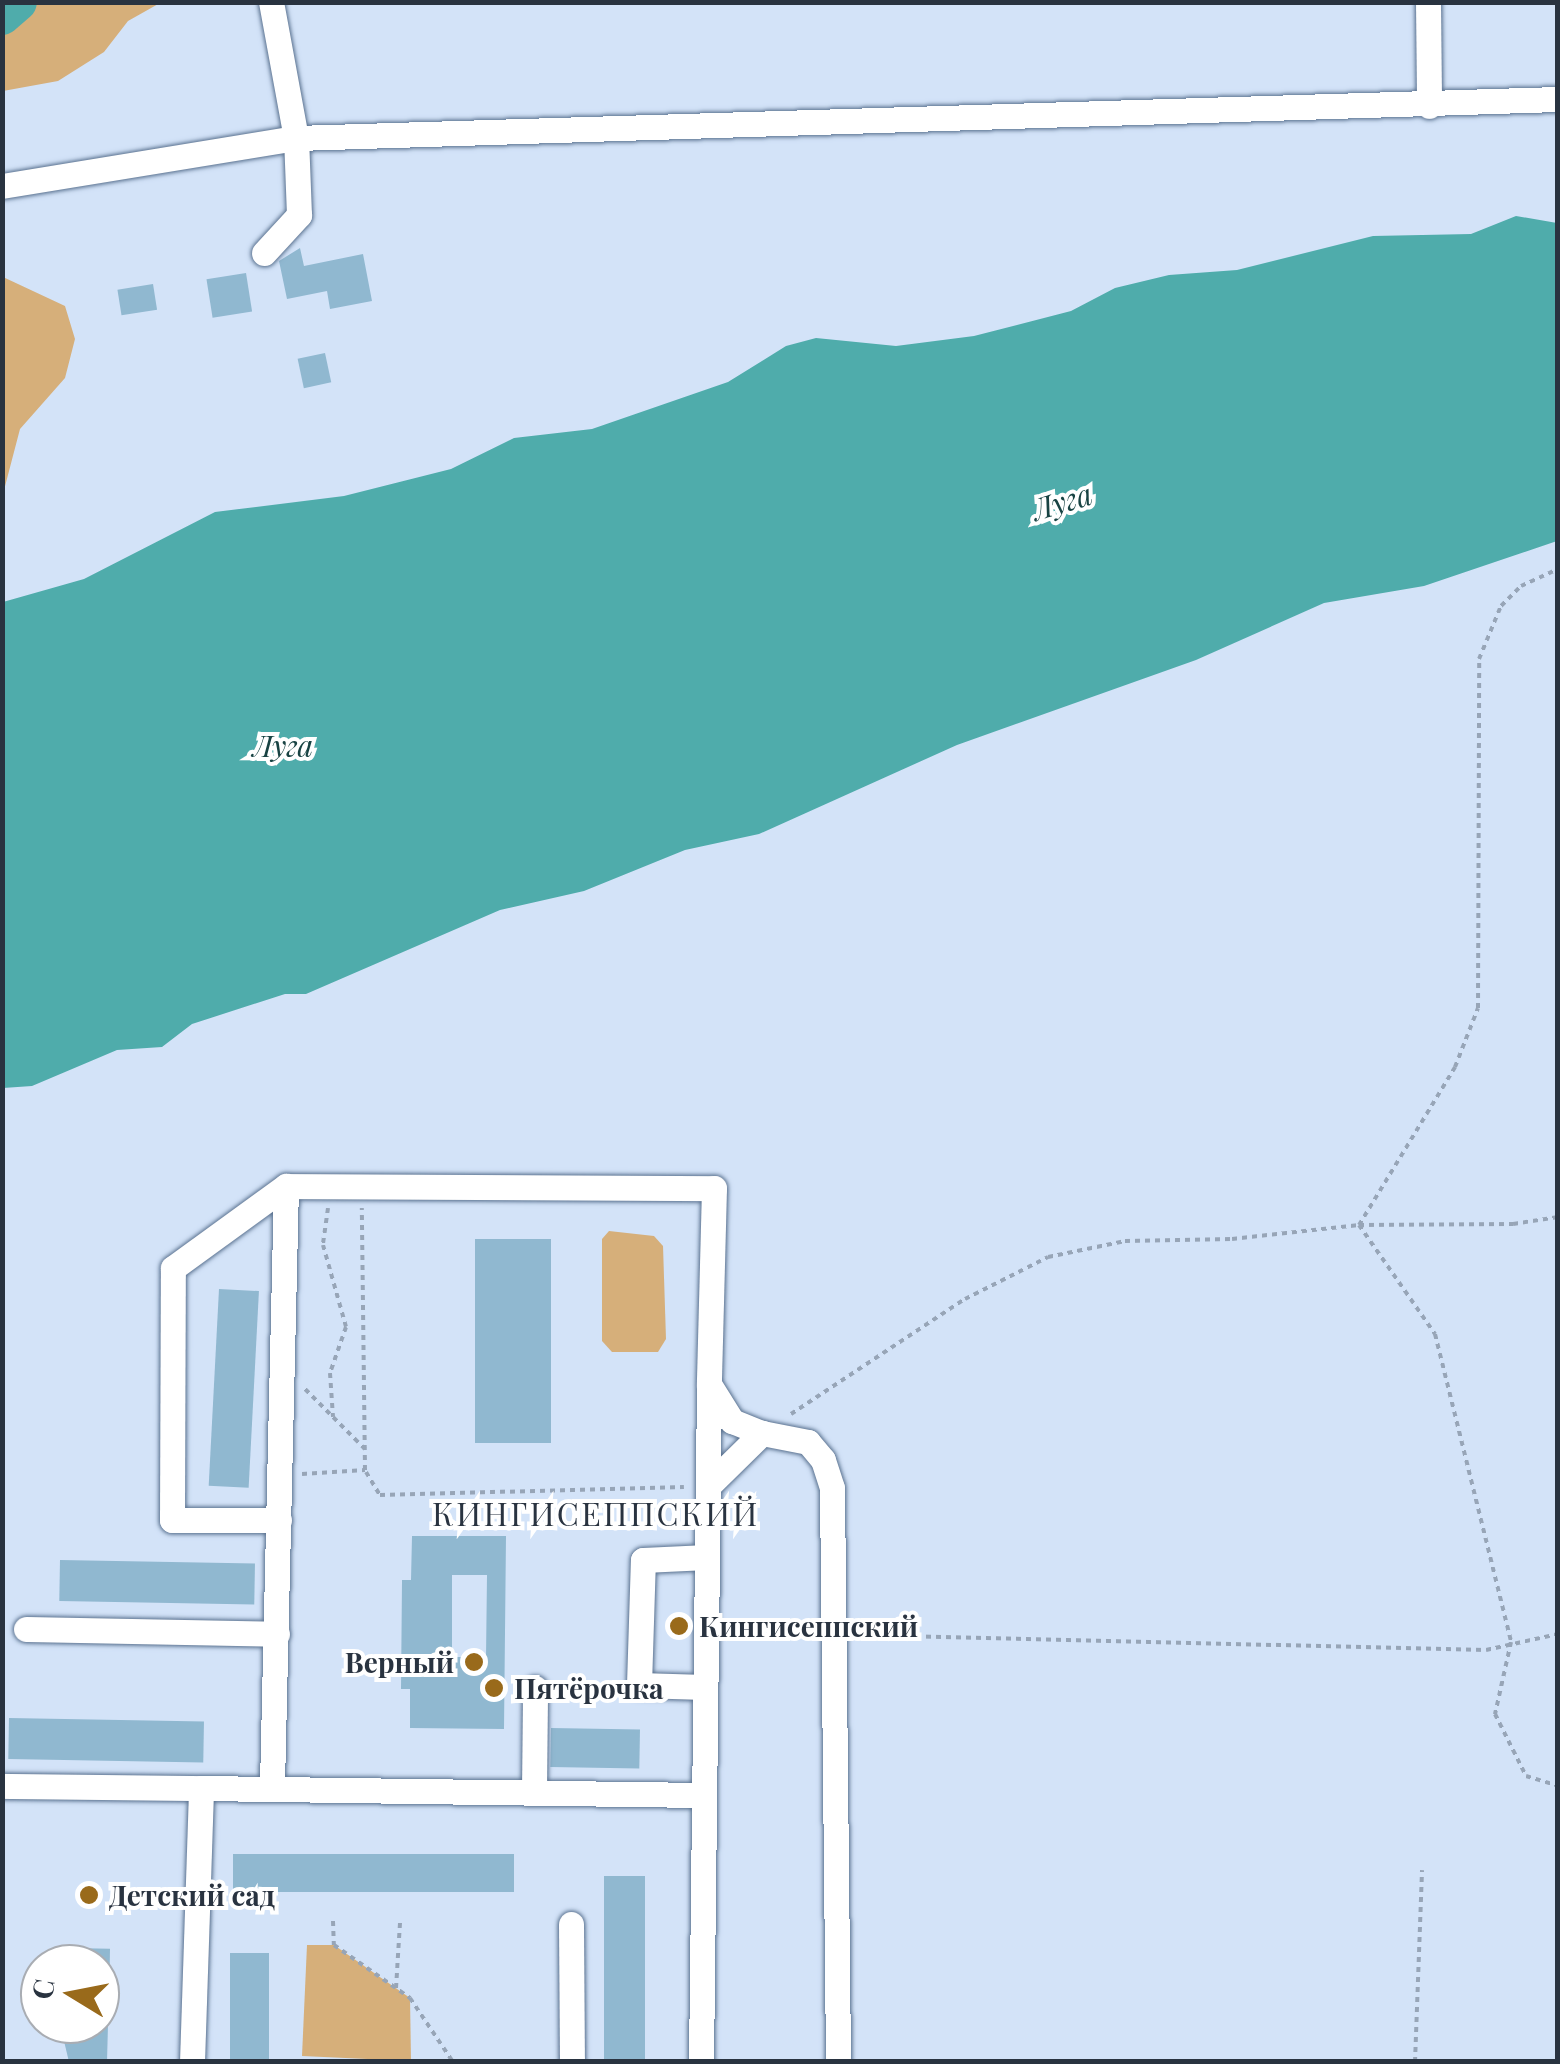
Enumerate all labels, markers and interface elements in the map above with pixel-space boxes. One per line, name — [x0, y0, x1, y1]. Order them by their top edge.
water label: Луга — [1028, 475, 1096, 527]
water label: Луга — [253, 727, 313, 763]
district label: КИНГИСЕППСКИЙ — [432, 1494, 760, 1532]
place label: Кингисеппский — [699, 1609, 918, 1643]
marker: Кингисеппский — [668, 1615, 690, 1637]
place label: Верный — [345, 1645, 454, 1679]
marker: Верный — [463, 1651, 485, 1673]
place label: Пятёрочка — [514, 1671, 664, 1705]
marker: Пятёрочка — [483, 1677, 505, 1699]
place label: Детский сад — [109, 1878, 275, 1912]
marker: Детский сад — [78, 1884, 100, 1906]
north arrow — [20, 1944, 120, 2044]
text: С — [22, 1976, 62, 2002]

